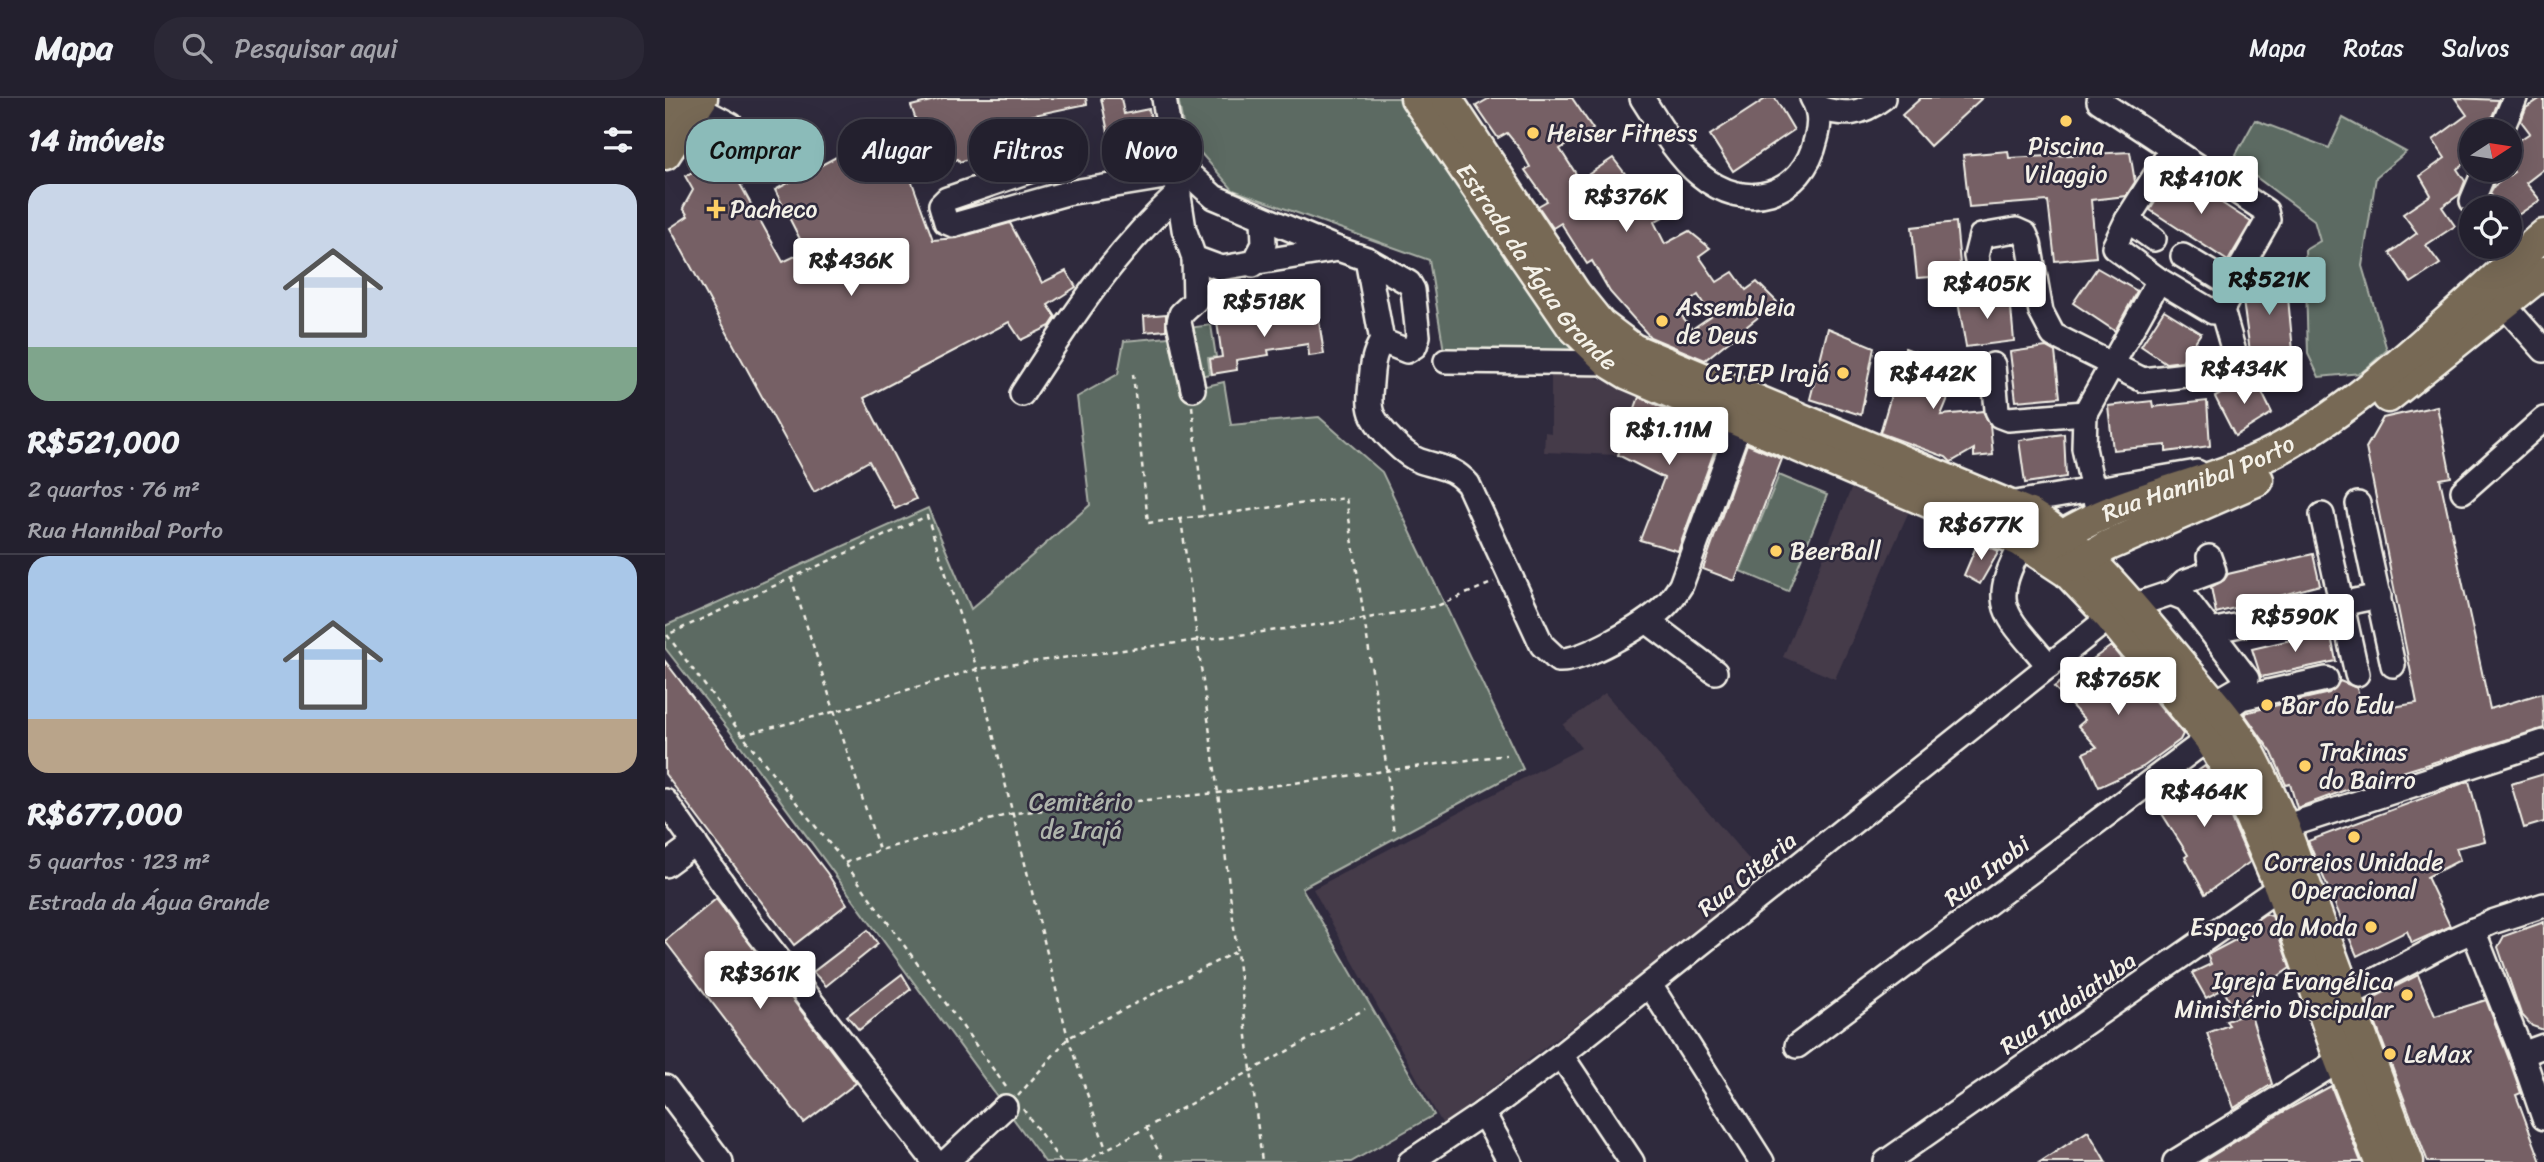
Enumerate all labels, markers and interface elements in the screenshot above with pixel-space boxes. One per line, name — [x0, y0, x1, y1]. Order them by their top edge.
search box — [154, 17, 644, 80]
text: Mapa — [35, 19, 112, 77]
text: Pesquisar aqui — [234, 25, 397, 71]
text: Mapa — [2249, 27, 2306, 69]
text: Rotas — [2344, 27, 2404, 69]
text: Salvos — [2442, 27, 2509, 69]
icon: search — [178, 29, 216, 67]
place label: Heiser Fitness — [1547, 112, 1697, 154]
text: 14 imóveis — [28, 113, 164, 167]
marker: Piscina Vilaggio — [2058, 113, 2074, 129]
chip: Comprar — [686, 119, 824, 182]
chip: Alugar — [838, 119, 955, 182]
chip: Filtros — [969, 119, 1088, 182]
chip: Novo — [1102, 119, 1202, 182]
north arrow — [2459, 119, 2522, 182]
map controls — [2459, 119, 2522, 259]
icon: filters — [599, 121, 637, 159]
marker: Heiser Fitness — [1525, 125, 1541, 141]
place label: Piscina Vilaggio — [2025, 125, 2107, 195]
street label: Estrada da Água Grande — [1445, 154, 1628, 382]
pin: R$410K — [2144, 156, 2258, 216]
text: R$410K — [2160, 158, 2242, 199]
pin: R$376K — [1569, 174, 1683, 234]
text: R$376K — [1585, 176, 1667, 217]
place label: Pacheco — [730, 188, 817, 230]
button: locate — [2459, 196, 2522, 259]
marker: Pacheco — [708, 201, 724, 217]
icon: home — [270, 230, 396, 356]
pin: R$436K — [794, 238, 908, 298]
text: R$436K — [809, 240, 893, 281]
pin: R$521K — [2212, 258, 2326, 317]
text: R$521K — [2229, 259, 2309, 300]
pin: R$405K — [1930, 262, 2044, 321]
text: R$405K — [1944, 263, 2030, 304]
pin: R$518K — [1207, 280, 1321, 339]
text: R$518K — [1223, 281, 1305, 322]
place label: Assembleia de Deus — [1675, 286, 1796, 356]
marker: Assembleia de Deus — [1654, 313, 1670, 329]
pin: R$434K — [2187, 346, 2301, 406]
text: R$434K — [2202, 348, 2286, 389]
place label: CETEP Irajá — [1706, 352, 1829, 394]
pin: R$442K — [1876, 352, 1990, 411]
text: R$442K — [1890, 353, 1976, 394]
marker: CETEP Irajá — [1835, 365, 1851, 381]
pin: R$1.11M — [1604, 408, 1734, 467]
text: R$1.11M — [1626, 409, 1712, 450]
text: R$521,000 — [28, 415, 180, 469]
street label: Rua Hannibal Porto — [2095, 423, 2303, 534]
text: 2 quartos · 76 m² — [28, 469, 200, 510]
pin: R$677K — [1924, 503, 2038, 562]
text: R$677K — [1940, 504, 2022, 545]
text: Rua Hannibal Porto — [28, 510, 223, 551]
place label: BeerBall — [1790, 530, 1882, 572]
marker: BeerBall — [1768, 543, 1784, 559]
pin: R$590K — [2238, 594, 2352, 654]
text: R$590K — [2252, 596, 2338, 637]
icon: home — [270, 602, 396, 728]
pin: R$765K — [2061, 658, 2175, 717]
text: R$765K — [2076, 659, 2160, 700]
place label: Bar do Edu — [2281, 684, 2394, 726]
marker: Bar do Edu — [2259, 697, 2275, 713]
place label: Trakinas do Bairro — [2319, 731, 2416, 801]
marker: Trakinas do Bairro — [2297, 758, 2313, 774]
pin: R$464K — [2147, 770, 2261, 829]
text: R$464K — [2161, 771, 2247, 812]
park label: Cemitério de Irajá — [1029, 781, 1133, 851]
text: R$677,000 — [28, 787, 183, 841]
street label: Rua Citeria — [1688, 820, 1806, 928]
street label: Rua Inobi — [1935, 823, 2040, 918]
marker: Correios Unidade Operacional — [2346, 829, 2362, 845]
text: 5 quartos · 123 m² — [28, 841, 210, 882]
place label: Correios Unidade Operacional — [2264, 841, 2444, 911]
text: Estrada da Água Grande — [28, 882, 270, 923]
place label: Espaço da Moda — [2190, 906, 2358, 948]
marker: Espaço da Moda — [2363, 919, 2379, 935]
street label: Rua Indaiatuba — [1991, 940, 2145, 1066]
pin: R$361K — [703, 951, 817, 1011]
text: R$361K — [721, 953, 799, 994]
place label: Igreja Evangélica Ministério Discipular — [2174, 960, 2394, 1030]
marker: Igreja Evangélica Ministério Discipular — [2399, 987, 2415, 1003]
place label: LeMax — [2404, 1033, 2473, 1075]
marker: LeMax — [2382, 1046, 2398, 1062]

